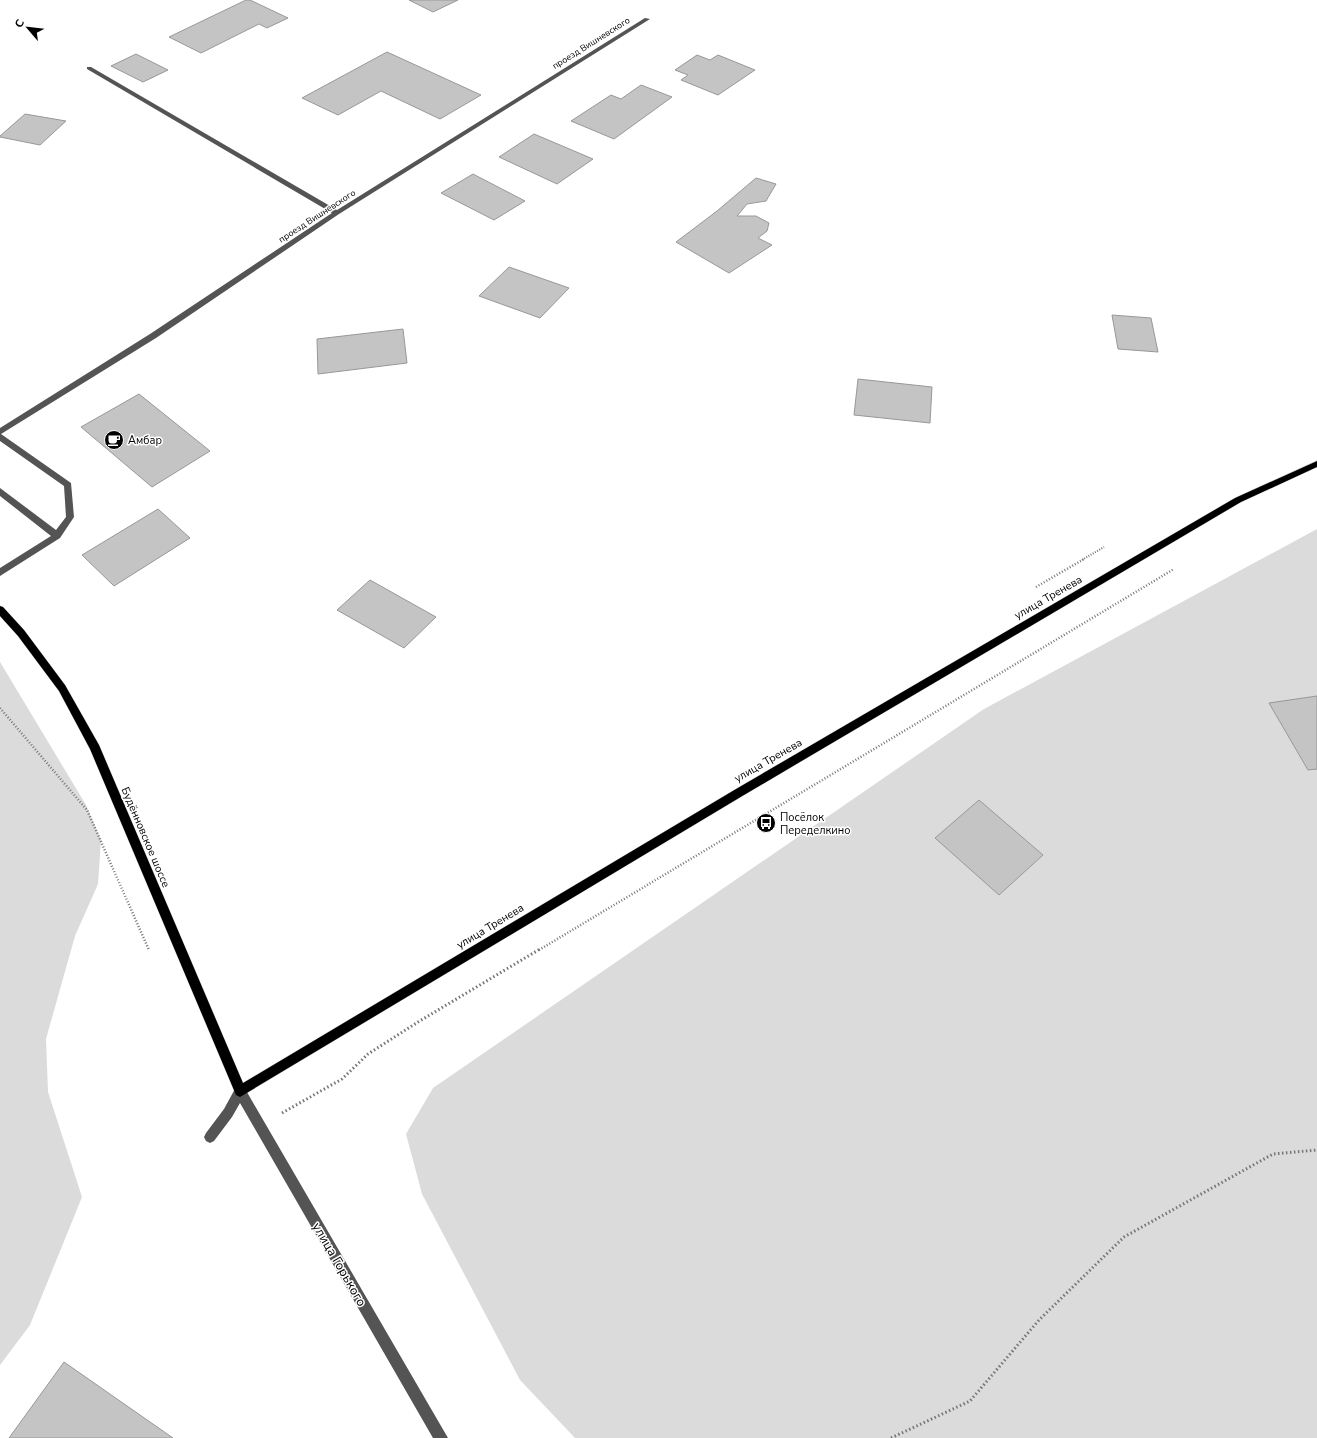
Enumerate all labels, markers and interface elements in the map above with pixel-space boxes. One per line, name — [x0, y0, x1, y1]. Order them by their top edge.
north arrow — [8, 8, 48, 48]
street label: проезд Вишневского — [550, 14, 632, 72]
text: С — [11, 16, 28, 30]
street label: проезд Вишневского — [276, 187, 358, 245]
cafe icon: Амбар — [103, 429, 125, 451]
place label: Амбар — [128, 433, 162, 448]
street label: улица Тренева — [1012, 572, 1085, 623]
street label: улица Тренева — [732, 735, 805, 786]
street label: Будённовское шоссе — [118, 785, 174, 890]
place label: Посёлок Переделкино — [780, 810, 850, 838]
bus stop icon: Посёлок Переделкино — [755, 812, 777, 834]
street label: улица Тренева — [454, 900, 527, 952]
street label: улица Горького — [308, 1219, 371, 1310]

